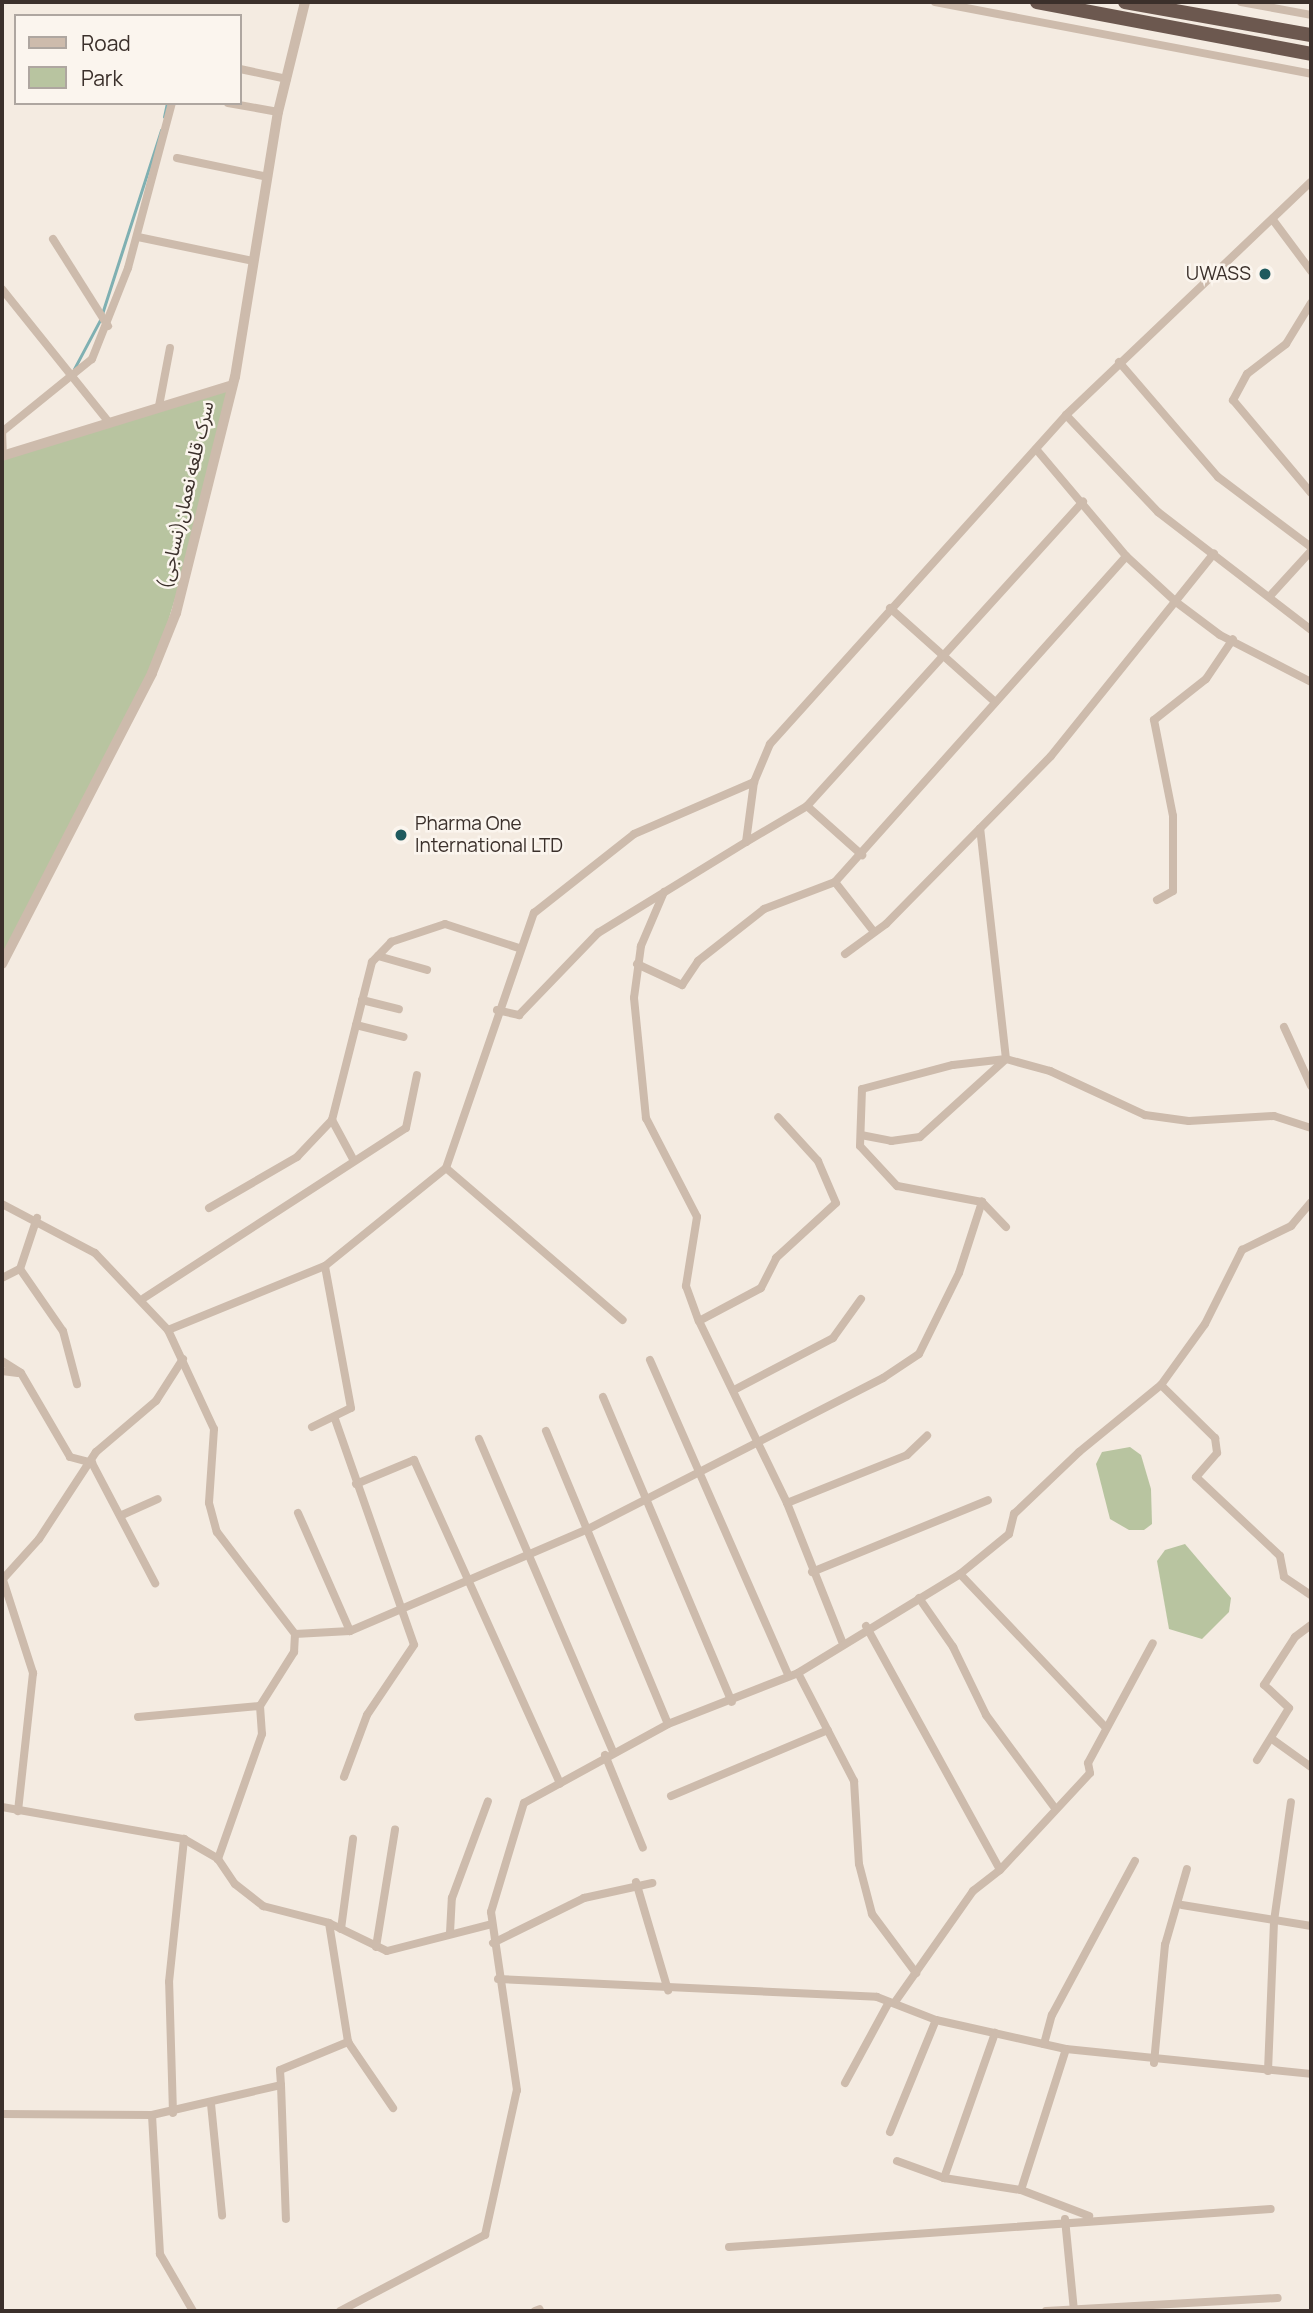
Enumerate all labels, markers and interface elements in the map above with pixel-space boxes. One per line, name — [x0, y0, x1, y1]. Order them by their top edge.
legend — [14, 14, 242, 105]
text: Road — [81, 29, 131, 57]
text: Park — [81, 64, 123, 92]
place label: UWASS — [1186, 263, 1251, 285]
marker: UWASS — [1257, 266, 1273, 282]
street label: سرک قلعه نعمان(نساجی) — [153, 399, 219, 591]
place label: Pharma One International LTD — [415, 813, 563, 857]
marker: Pharma One International LTD — [393, 827, 409, 843]

